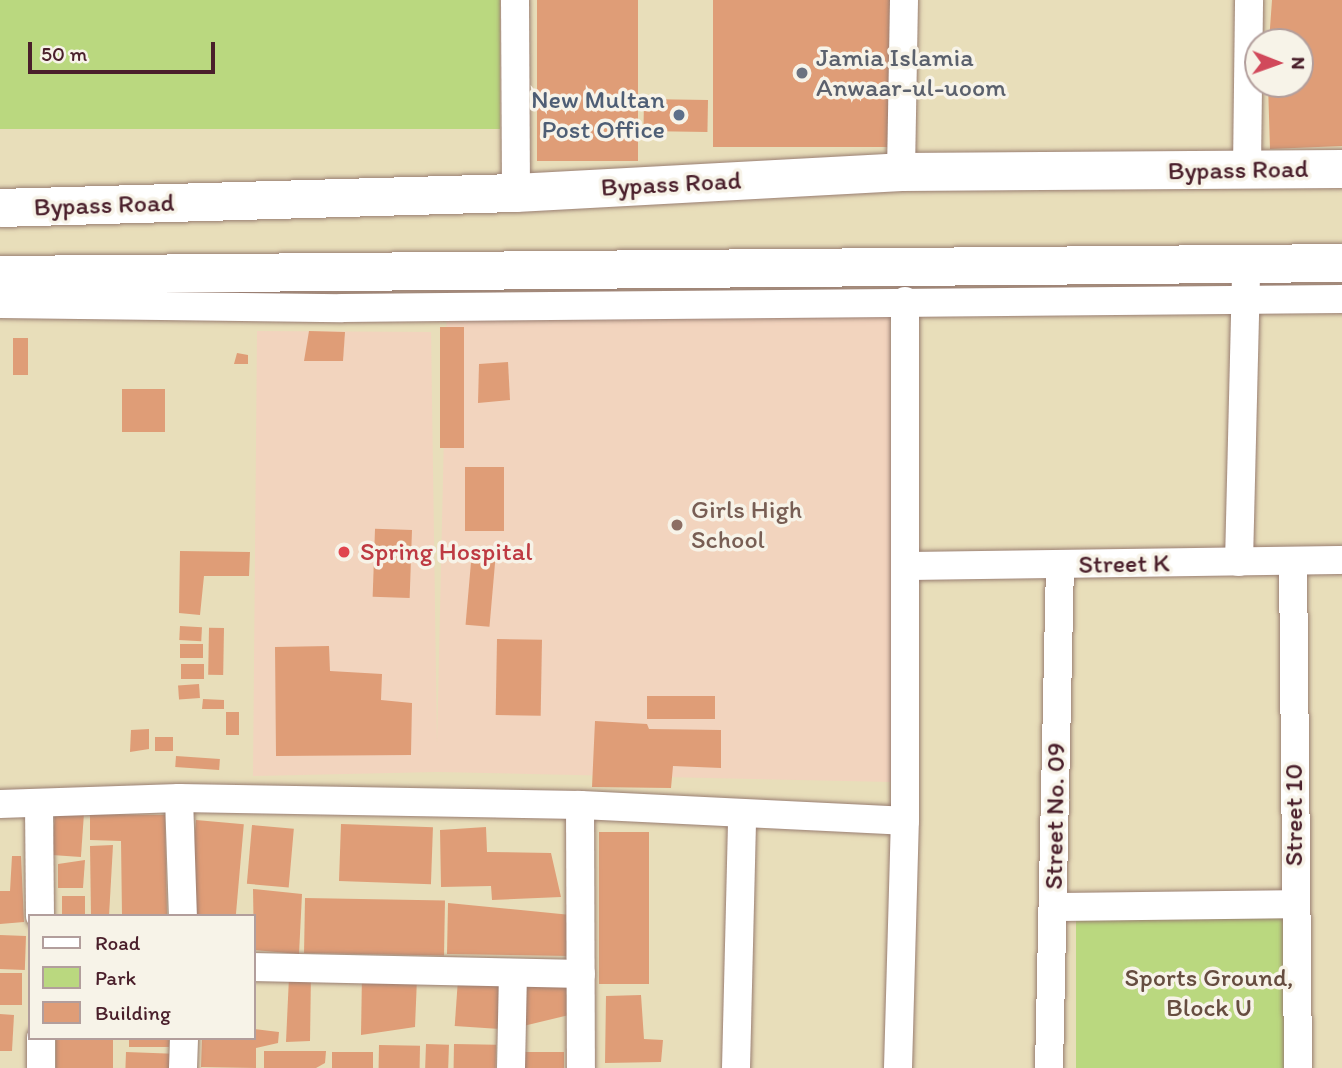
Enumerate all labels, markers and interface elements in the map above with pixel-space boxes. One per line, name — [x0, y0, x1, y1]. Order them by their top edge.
scale bar — [32, 28, 219, 72]
north arrow — [1244, 28, 1314, 98]
text: 50 m — [41, 41, 87, 66]
place label: Jamia Islamia Anwaar-ul-uoom — [816, 42, 1006, 104]
text: N — [1287, 57, 1310, 70]
marker: Jamia Islamia Anwaar-ul-uoom — [794, 65, 810, 81]
place label: New Multan Post Office — [532, 84, 665, 146]
marker: New Multan Post Office — [671, 107, 687, 123]
street label: Bypass Road — [1168, 153, 1308, 187]
street label: Bypass Road — [600, 165, 742, 203]
street label: Bypass Road — [33, 187, 175, 223]
place label: Girls High School — [691, 494, 802, 556]
marker: Girls High School — [669, 517, 685, 533]
place label: Spring Hospital — [360, 536, 532, 568]
marker: Spring Hospital — [334, 542, 354, 562]
street label: Street K — [1078, 548, 1170, 580]
street label: Street No. 09 — [1038, 742, 1072, 890]
street label: Street 10 — [1278, 764, 1310, 866]
legend — [28, 914, 256, 1040]
text: Road — [95, 930, 140, 955]
park label: Sports Ground, Block U — [1125, 962, 1293, 1024]
text: Park — [95, 965, 136, 990]
text: Building — [95, 1000, 171, 1025]

